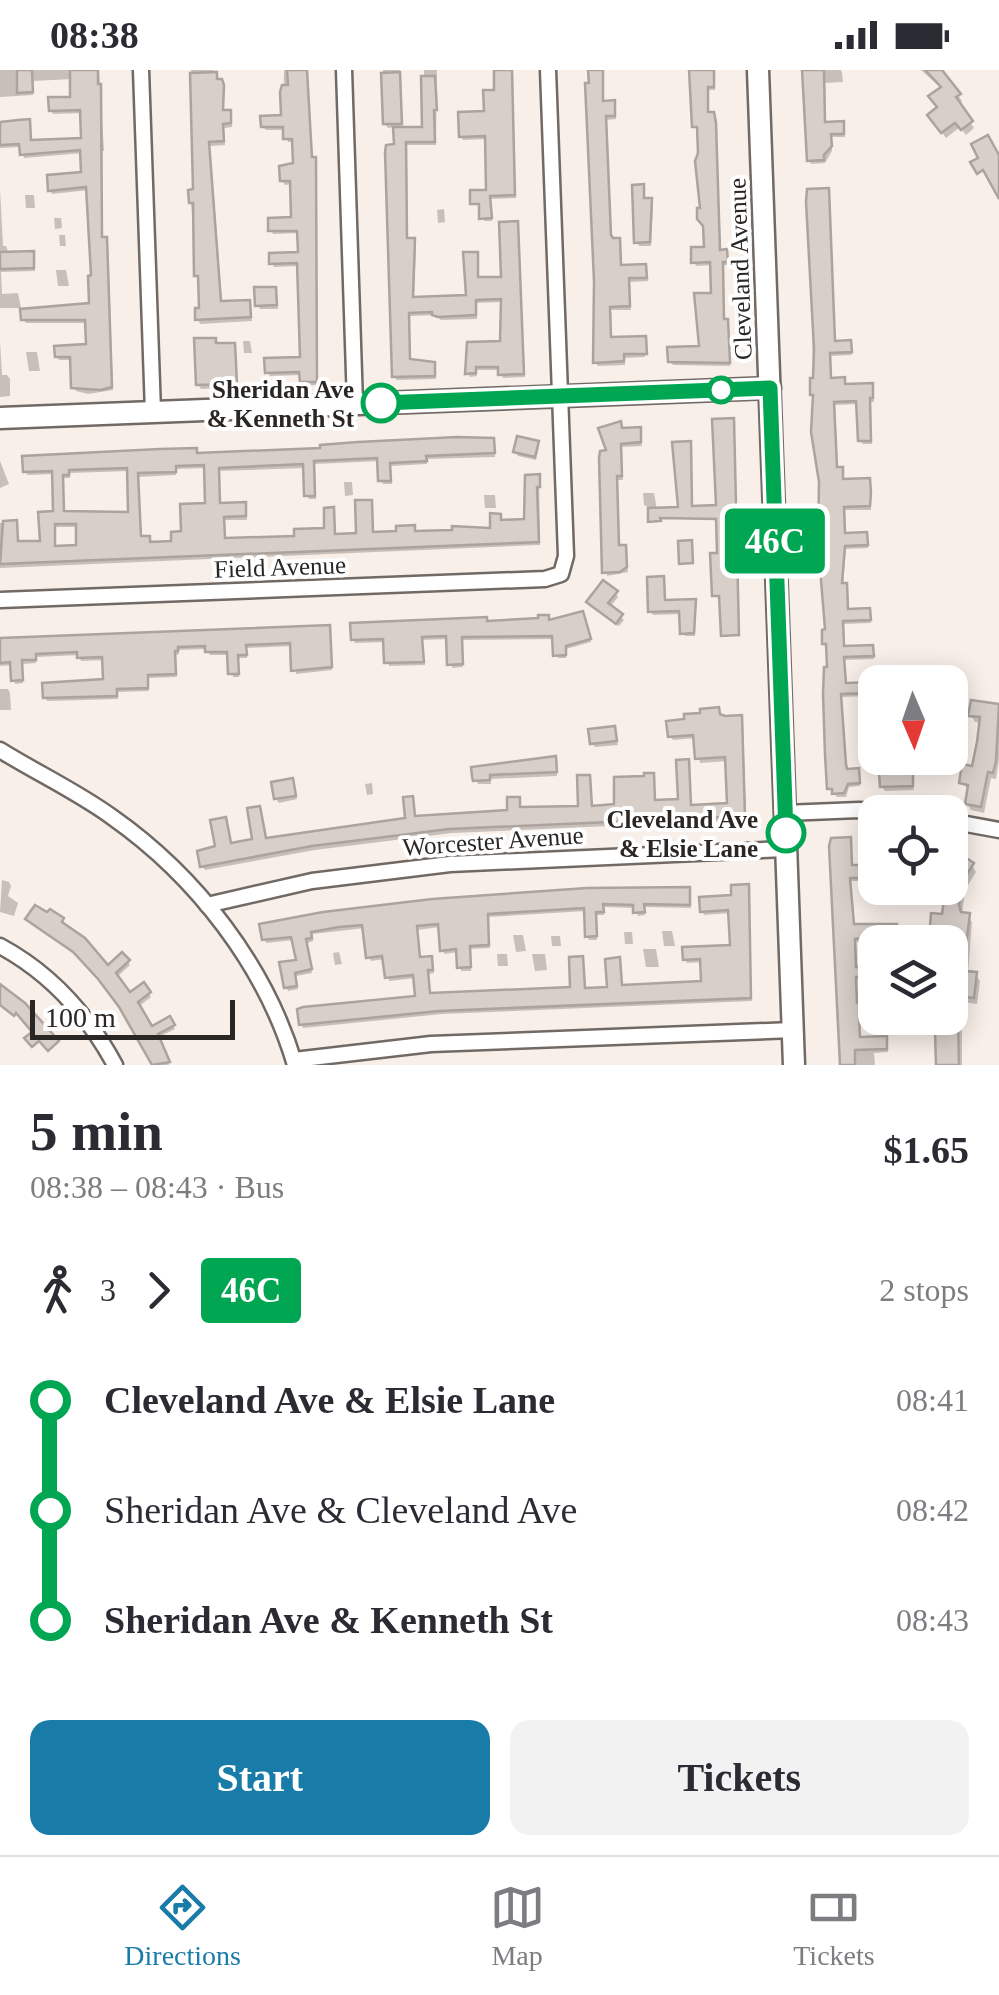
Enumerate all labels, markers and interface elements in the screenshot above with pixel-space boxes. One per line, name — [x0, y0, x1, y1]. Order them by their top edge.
text: 08:38 — [50, 14, 139, 56]
street label: Cleveland Avenue — [723, 178, 757, 360]
place label: Sheridan Ave & Kenneth St — [207, 376, 355, 432]
unlabelled marker — [708, 377, 734, 403]
marker: Sheridan Ave & Kenneth St — [362, 384, 400, 422]
line badge: 46C — [718, 508, 832, 574]
text: 46C — [745, 522, 805, 561]
street label: Field Avenue — [213, 551, 347, 583]
north arrow — [858, 665, 968, 775]
map controls — [858, 665, 968, 1035]
button: locate — [858, 795, 968, 905]
place label: Cleveland Ave & Elsie Lane — [606, 806, 758, 862]
marker: Cleveland Ave & Elsie Lane — [767, 814, 805, 852]
street label: Worcester Avenue — [402, 821, 584, 861]
button: layers — [858, 925, 968, 1035]
scale bar — [30, 995, 235, 1040]
text: 100 m — [45, 1002, 116, 1033]
text: 5 min — [30, 1101, 163, 1162]
text: $1.65 — [884, 1129, 969, 1171]
text: 08:38 – 08:43 · Bus — [30, 1169, 284, 1205]
icon: walk — [30, 1263, 85, 1318]
icon: forward — [131, 1263, 186, 1318]
text: 46C — [221, 1271, 281, 1310]
text: 3 — [100, 1272, 116, 1308]
text: 2 stops — [879, 1272, 969, 1308]
text: Cleveland Ave & Elsie Lane — [104, 1379, 555, 1421]
text: 08:41 — [896, 1382, 969, 1418]
text: Sheridan Ave & Cleveland Ave — [104, 1489, 577, 1531]
text: 08:42 — [896, 1492, 969, 1528]
text: Sheridan Ave & Kenneth St — [104, 1599, 553, 1641]
text: 08:43 — [896, 1602, 969, 1638]
button: Start — [30, 1720, 490, 1835]
button: Tickets — [510, 1720, 969, 1835]
tab: Directions — [124, 1880, 241, 1972]
tab: Map — [490, 1880, 545, 1972]
tab: Tickets — [793, 1880, 875, 1972]

